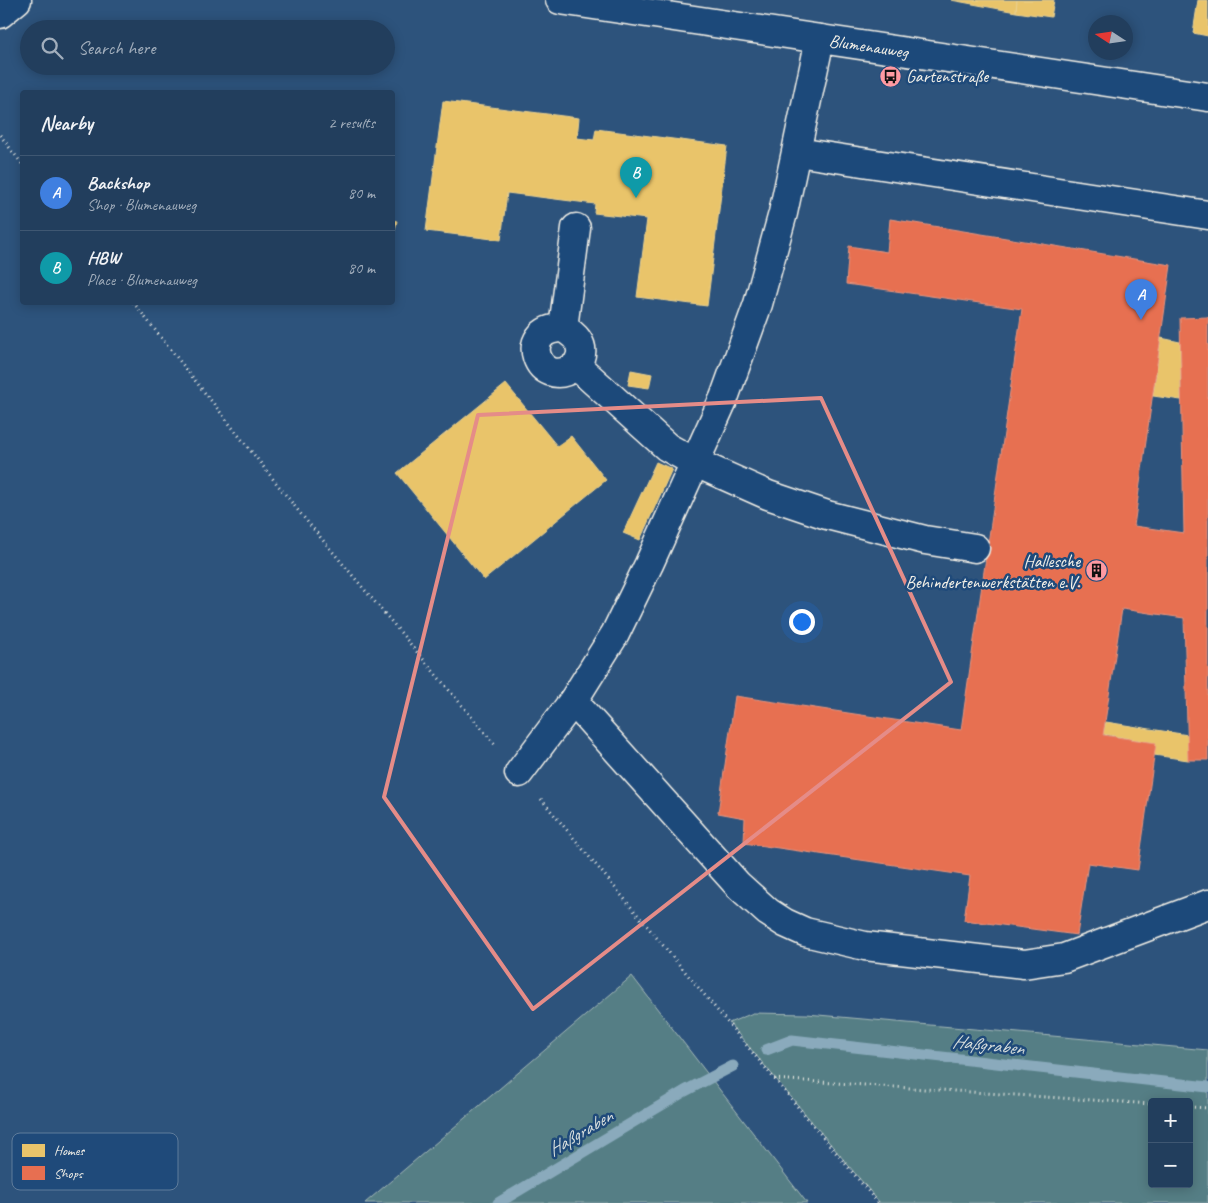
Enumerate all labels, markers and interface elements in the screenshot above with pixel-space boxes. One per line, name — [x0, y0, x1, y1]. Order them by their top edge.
north arrow — [1088, 15, 1133, 60]
search box — [20, 20, 395, 75]
street label: Blumenauweg — [827, 29, 911, 63]
icon: search — [38, 34, 66, 62]
text: Search here — [78, 36, 155, 60]
bus stop icon: Gartenstraße — [878, 64, 902, 88]
place label: Gartenstraße — [906, 65, 989, 87]
text: Nearby — [40, 110, 93, 136]
text: 2 results — [328, 113, 375, 133]
pin: B — [620, 157, 652, 198]
text: Backshop — [87, 171, 149, 195]
text: A — [52, 183, 60, 203]
text: 80 m — [348, 183, 375, 203]
text: Shop · Blumenauweg — [87, 195, 196, 215]
text: HBW — [87, 246, 121, 270]
text: B — [52, 258, 60, 278]
text: 80 m — [348, 258, 375, 278]
text: Place · Blumenauweg — [87, 270, 197, 290]
pin: A — [1125, 279, 1157, 320]
place label: Hallesche Behindertenwerkstätten e.V. — [905, 550, 1081, 593]
building icon: Hallesche Behindertenwerkstätten e.V. — [1084, 559, 1108, 583]
your location — [789, 609, 815, 635]
water label: Haßgraben — [951, 1029, 1026, 1061]
map controls — [1148, 1098, 1193, 1188]
button: + — [1148, 1098, 1193, 1143]
water label: Haßgraben — [543, 1104, 618, 1162]
legend — [12, 1133, 178, 1190]
text: Homes — [54, 1142, 85, 1159]
button: − — [1148, 1143, 1193, 1188]
text: Shops — [54, 1165, 84, 1182]

